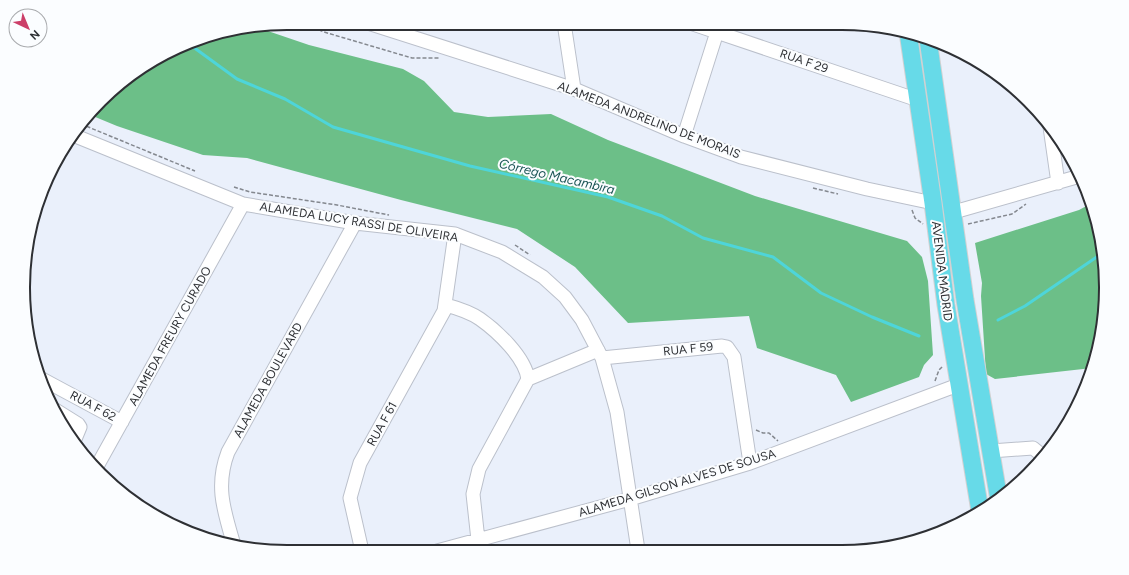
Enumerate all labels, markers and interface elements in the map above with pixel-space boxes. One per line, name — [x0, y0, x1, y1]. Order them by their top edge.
north arrow — [8, 8, 48, 48]
text: N — [27, 27, 42, 42]
street label: RUA F 29 — [778, 46, 830, 76]
street label: ALAMEDA ANDRELINO DE MORAIS — [556, 79, 742, 161]
water label: Córrego Macambira — [498, 156, 617, 197]
street label: ALAMEDA LUCY RASSI DE OLIVEIRA — [259, 199, 459, 245]
street label: AVENIDA MADRID — [929, 220, 955, 322]
street label: ALAMEDA FREURY CURADO — [126, 264, 214, 408]
street label: ALAMEDA BOULEVARD — [231, 320, 305, 440]
street label: RUA F 59 — [662, 339, 714, 359]
street label: RUA F 62 — [68, 388, 118, 424]
street label: RUA F 61 — [364, 399, 400, 449]
street label: ALAMEDA GILSON ALVES DE SOUSA — [577, 446, 777, 520]

